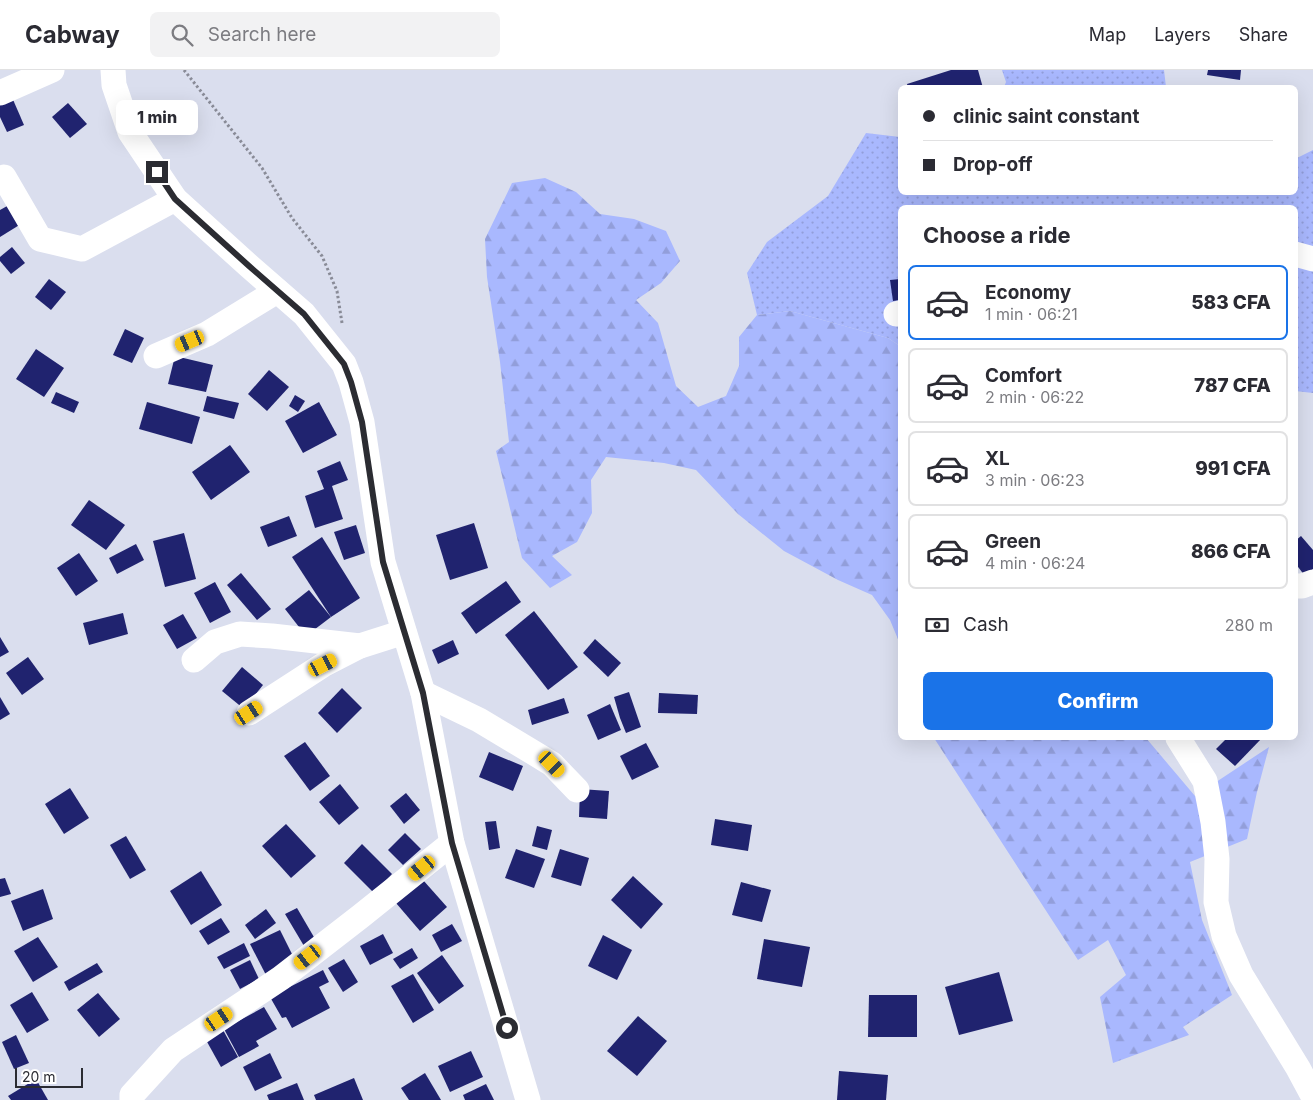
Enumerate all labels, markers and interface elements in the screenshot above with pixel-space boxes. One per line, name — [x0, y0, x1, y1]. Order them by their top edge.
search box — [150, 12, 500, 57]
text: Cabway — [25, 20, 120, 49]
icon: search — [168, 21, 196, 49]
text: Search here — [208, 23, 316, 46]
text: Map — [1089, 24, 1126, 45]
text: Layers — [1154, 24, 1211, 45]
text: Share — [1239, 24, 1288, 45]
callout: 1 min — [116, 99, 198, 134]
text: clinic saint constant — [953, 105, 1139, 128]
text: 1 min — [137, 107, 177, 127]
text: Drop-off — [953, 153, 1033, 176]
route end — [146, 161, 168, 183]
text: Choose a ride — [923, 222, 1071, 248]
icon: car — [925, 280, 970, 325]
text: Economy — [985, 281, 1071, 304]
text: 583 CFA — [1191, 291, 1271, 314]
text: 1 min · 06:21 — [985, 304, 1078, 324]
car — [173, 328, 206, 354]
icon: car — [925, 363, 970, 408]
text: Comfort — [985, 364, 1062, 387]
text: 787 CFA — [1194, 374, 1271, 397]
text: 2 min · 06:22 — [985, 387, 1084, 407]
icon: car — [925, 446, 970, 491]
text: XL — [985, 447, 1010, 470]
text: 991 CFA — [1195, 457, 1271, 480]
text: 3 min · 06:23 — [985, 470, 1085, 490]
icon: car — [925, 529, 970, 574]
text: Green — [985, 530, 1041, 553]
text: 866 CFA — [1191, 540, 1271, 563]
text: 4 min · 06:24 — [985, 553, 1085, 573]
icon: cash — [923, 611, 951, 639]
text: Cash — [963, 613, 1009, 636]
text: 280 m — [1225, 615, 1273, 635]
car — [306, 652, 339, 678]
button: Confirm — [923, 672, 1273, 730]
car — [232, 699, 265, 727]
car — [536, 748, 567, 780]
car — [405, 853, 438, 883]
car — [291, 942, 324, 972]
car — [202, 1004, 235, 1034]
route start — [496, 1017, 518, 1039]
scale bar — [15, 1065, 82, 1088]
text: 20 m — [22, 1068, 56, 1085]

